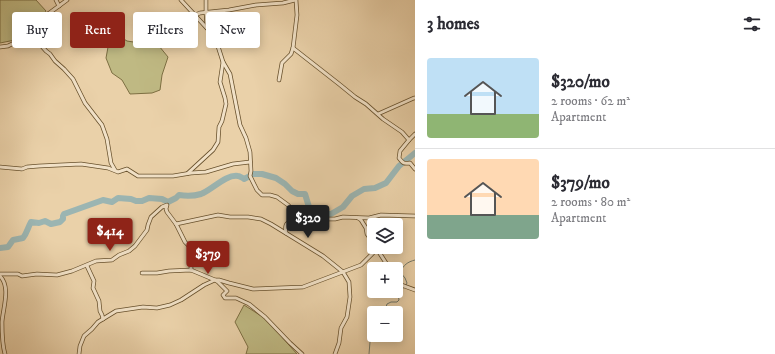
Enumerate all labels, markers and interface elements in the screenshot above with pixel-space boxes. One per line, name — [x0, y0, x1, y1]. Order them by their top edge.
chip: Buy — [12, 12, 62, 48]
chip: Rent — [70, 12, 125, 48]
chip: Filters — [133, 12, 198, 48]
chip: New — [206, 12, 260, 48]
text: 3 homes — [427, 13, 480, 35]
icon: filters — [741, 13, 763, 35]
text: $320/mo — [551, 71, 610, 93]
icon: home — [459, 74, 507, 122]
text: 2 rooms · 62 m² — [551, 93, 630, 109]
text: Apartment — [551, 109, 606, 125]
text: $379/mo — [551, 172, 610, 194]
icon: home — [459, 175, 507, 223]
text: 2 rooms · 80 m² — [551, 194, 630, 210]
pin: $320 — [284, 205, 332, 239]
text: $320 — [295, 210, 321, 226]
text: Apartment — [551, 210, 606, 226]
pin: $414 — [86, 218, 134, 252]
map controls — [367, 218, 403, 342]
button: layers — [367, 218, 403, 254]
text: $414 — [97, 223, 123, 239]
pin: $379 — [184, 241, 232, 275]
text: $379 — [195, 246, 221, 262]
button: + — [367, 262, 403, 298]
button: − — [367, 306, 403, 342]

